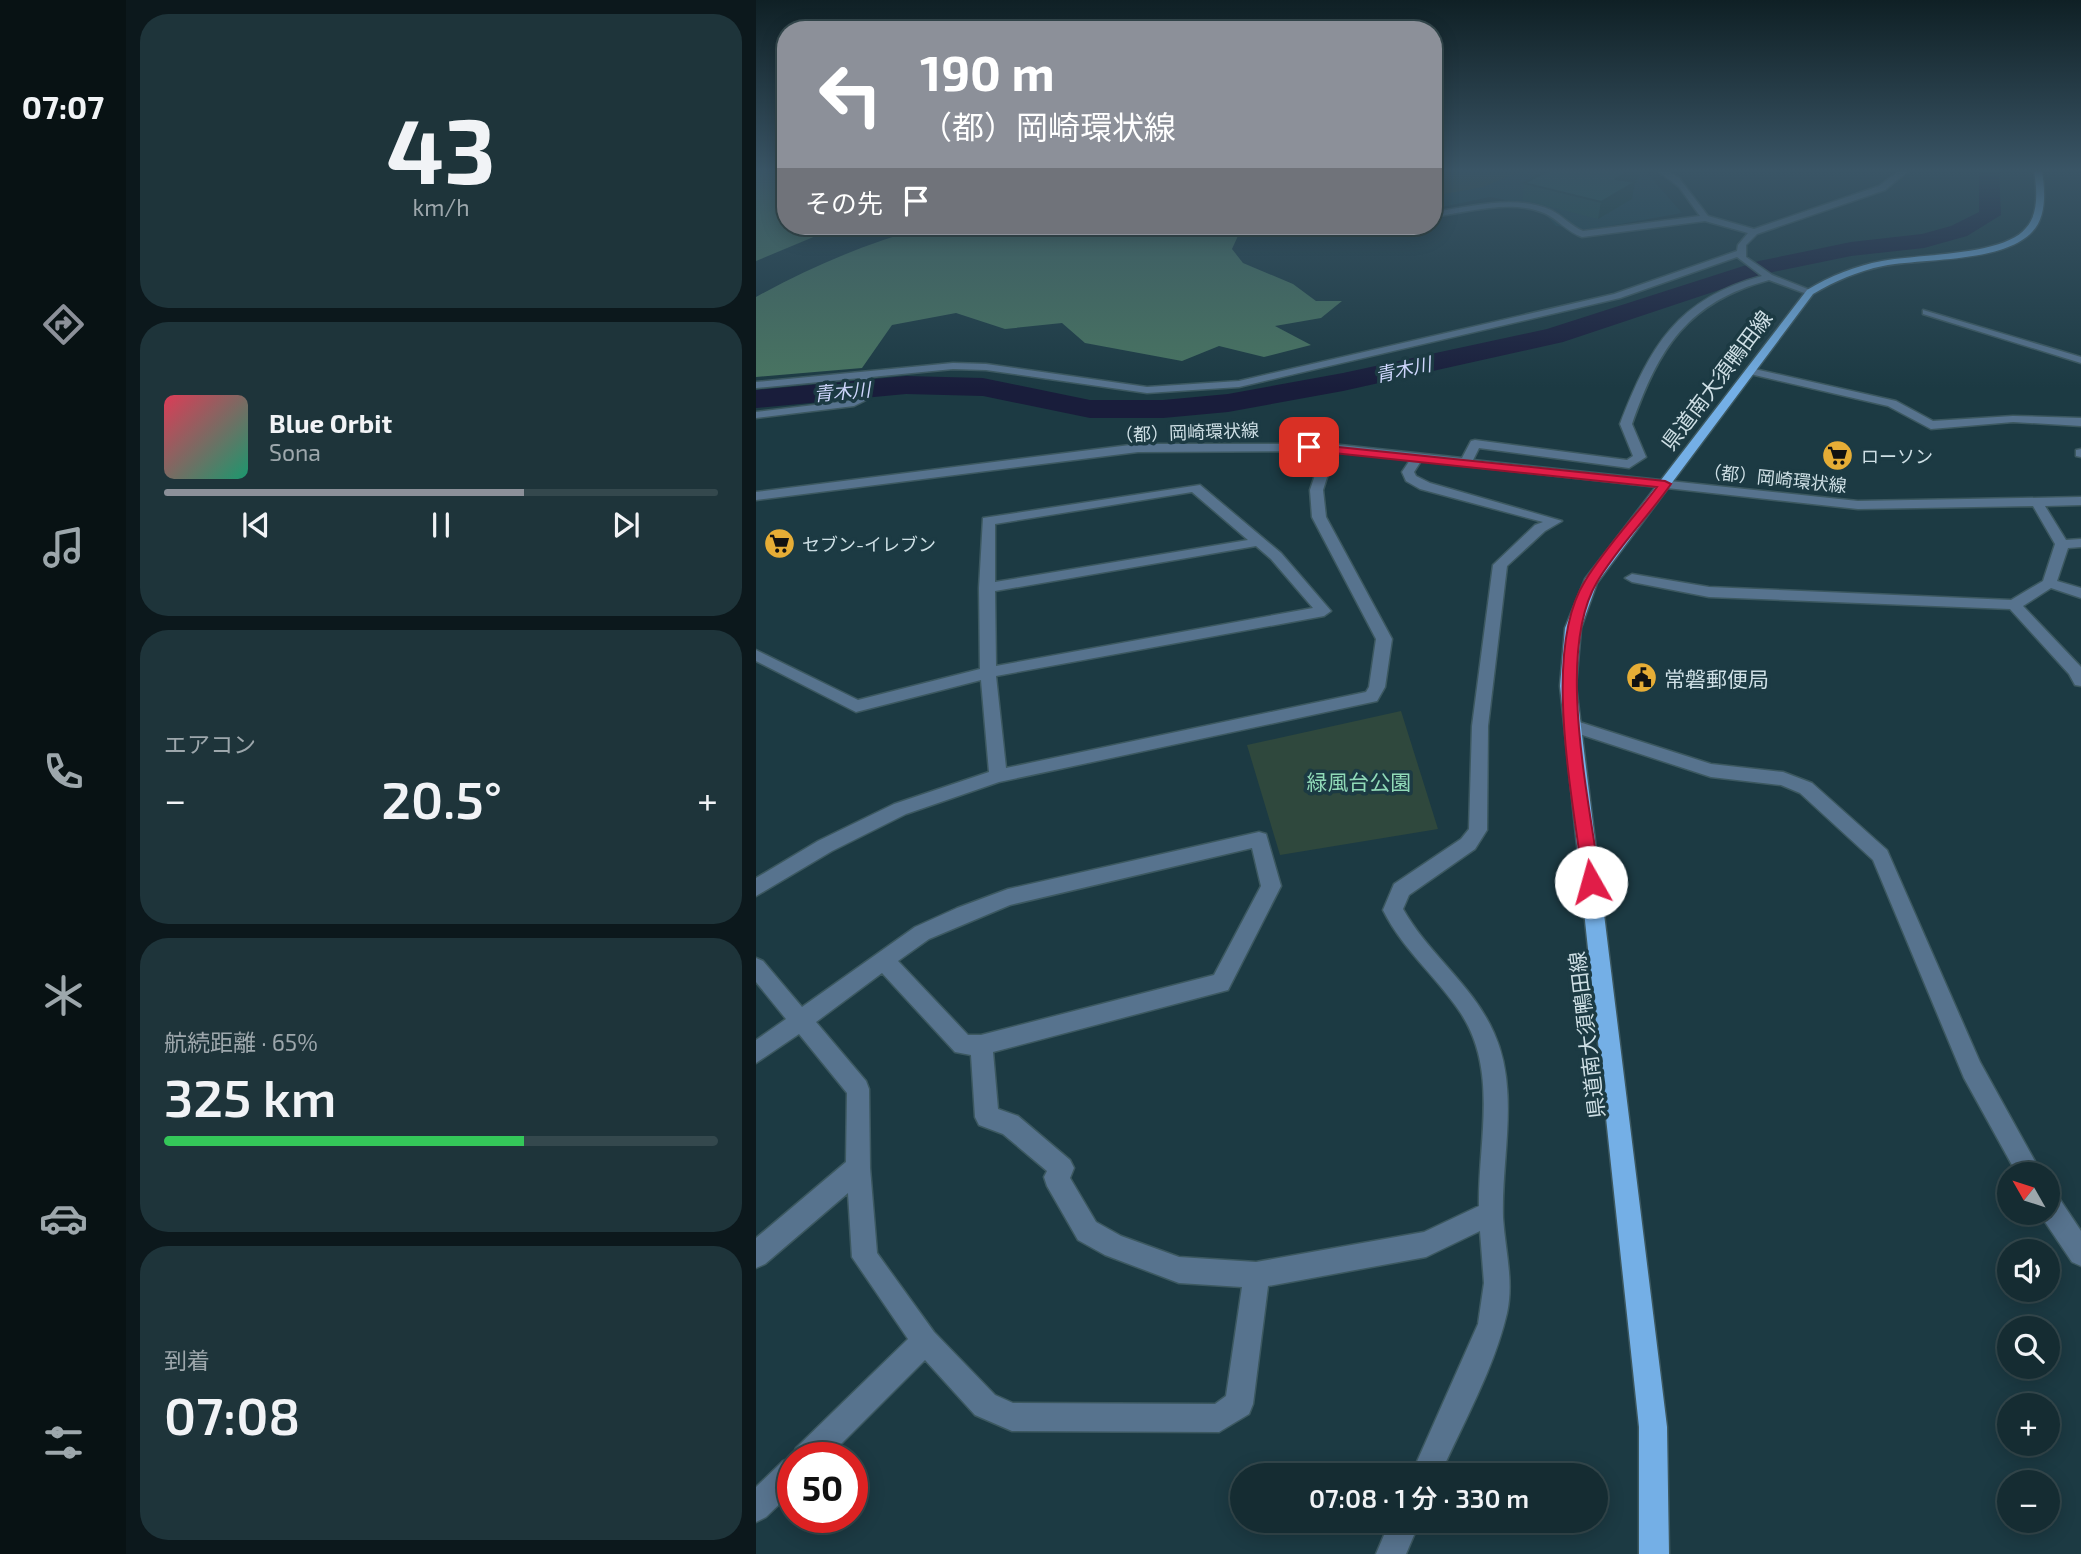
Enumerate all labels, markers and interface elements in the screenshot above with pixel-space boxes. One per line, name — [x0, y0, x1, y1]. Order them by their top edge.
text: 190 m — [920, 42, 1055, 101]
icon: left — [805, 49, 896, 140]
text: 07:07 — [22, 87, 104, 125]
text: 43 — [386, 93, 496, 202]
text: （都）岡崎環状線 — [920, 107, 1176, 145]
icon: arrive — [897, 182, 935, 220]
text: その先 — [805, 187, 883, 218]
text: km/h — [412, 193, 470, 221]
icon: directions — [39, 300, 88, 349]
street label: 県道南大須鴨田線 — [1655, 305, 1777, 455]
water label: 青木川 — [1373, 351, 1435, 386]
water label: 青木川 — [813, 377, 873, 405]
text: Blue Orbit — [269, 407, 392, 438]
pin — [1279, 417, 1339, 477]
street label: （都）岡崎環状線 — [1115, 418, 1259, 446]
icon: arrive — [1290, 428, 1328, 466]
text: Sona — [269, 438, 321, 466]
supermarket icon: ローソン — [1821, 439, 1855, 473]
place label: ローソン — [1861, 445, 1933, 467]
street label: （都）岡崎環状線 — [1702, 460, 1848, 496]
icon: previous — [237, 506, 275, 544]
icon: pause — [422, 506, 460, 544]
icon: next — [607, 506, 645, 544]
icon: music — [39, 523, 88, 572]
supermarket icon: セブン-イレブン — [762, 527, 796, 561]
place label: セブン-イレブン — [802, 533, 936, 555]
public building icon: 常磐郵便局 — [1624, 661, 1658, 695]
place label: 常磐郵便局 — [1664, 666, 1769, 691]
text: エアコン — [164, 730, 256, 758]
icon: phone — [39, 747, 88, 796]
text: 20.5° — [381, 767, 502, 829]
park label: 緑風台公園 — [1307, 769, 1412, 794]
text: − — [164, 776, 186, 822]
text: + — [697, 776, 718, 822]
position arrow — [1554, 845, 1628, 919]
street label: 県道南大須鴨田線 — [1563, 950, 1609, 1120]
icon: climate — [39, 971, 88, 1020]
text: 航続距離 · 65% — [164, 1028, 318, 1056]
text: 325 km — [164, 1065, 336, 1127]
north arrow — [1997, 1162, 2060, 1225]
map controls — [1997, 1162, 2060, 1533]
icon: car — [39, 1194, 88, 1243]
button: sound — [1997, 1239, 2060, 1302]
button: search — [1997, 1316, 2060, 1379]
text: 到着 — [164, 1346, 210, 1374]
text: 07:08 — [164, 1383, 300, 1445]
button: + — [1997, 1393, 2060, 1456]
icon: filters — [39, 1418, 88, 1467]
speed limit sign: 50 — [777, 1442, 868, 1533]
button: − — [1997, 1470, 2060, 1533]
text: 07:08 · 1 分 · 330 m — [1309, 1482, 1529, 1513]

